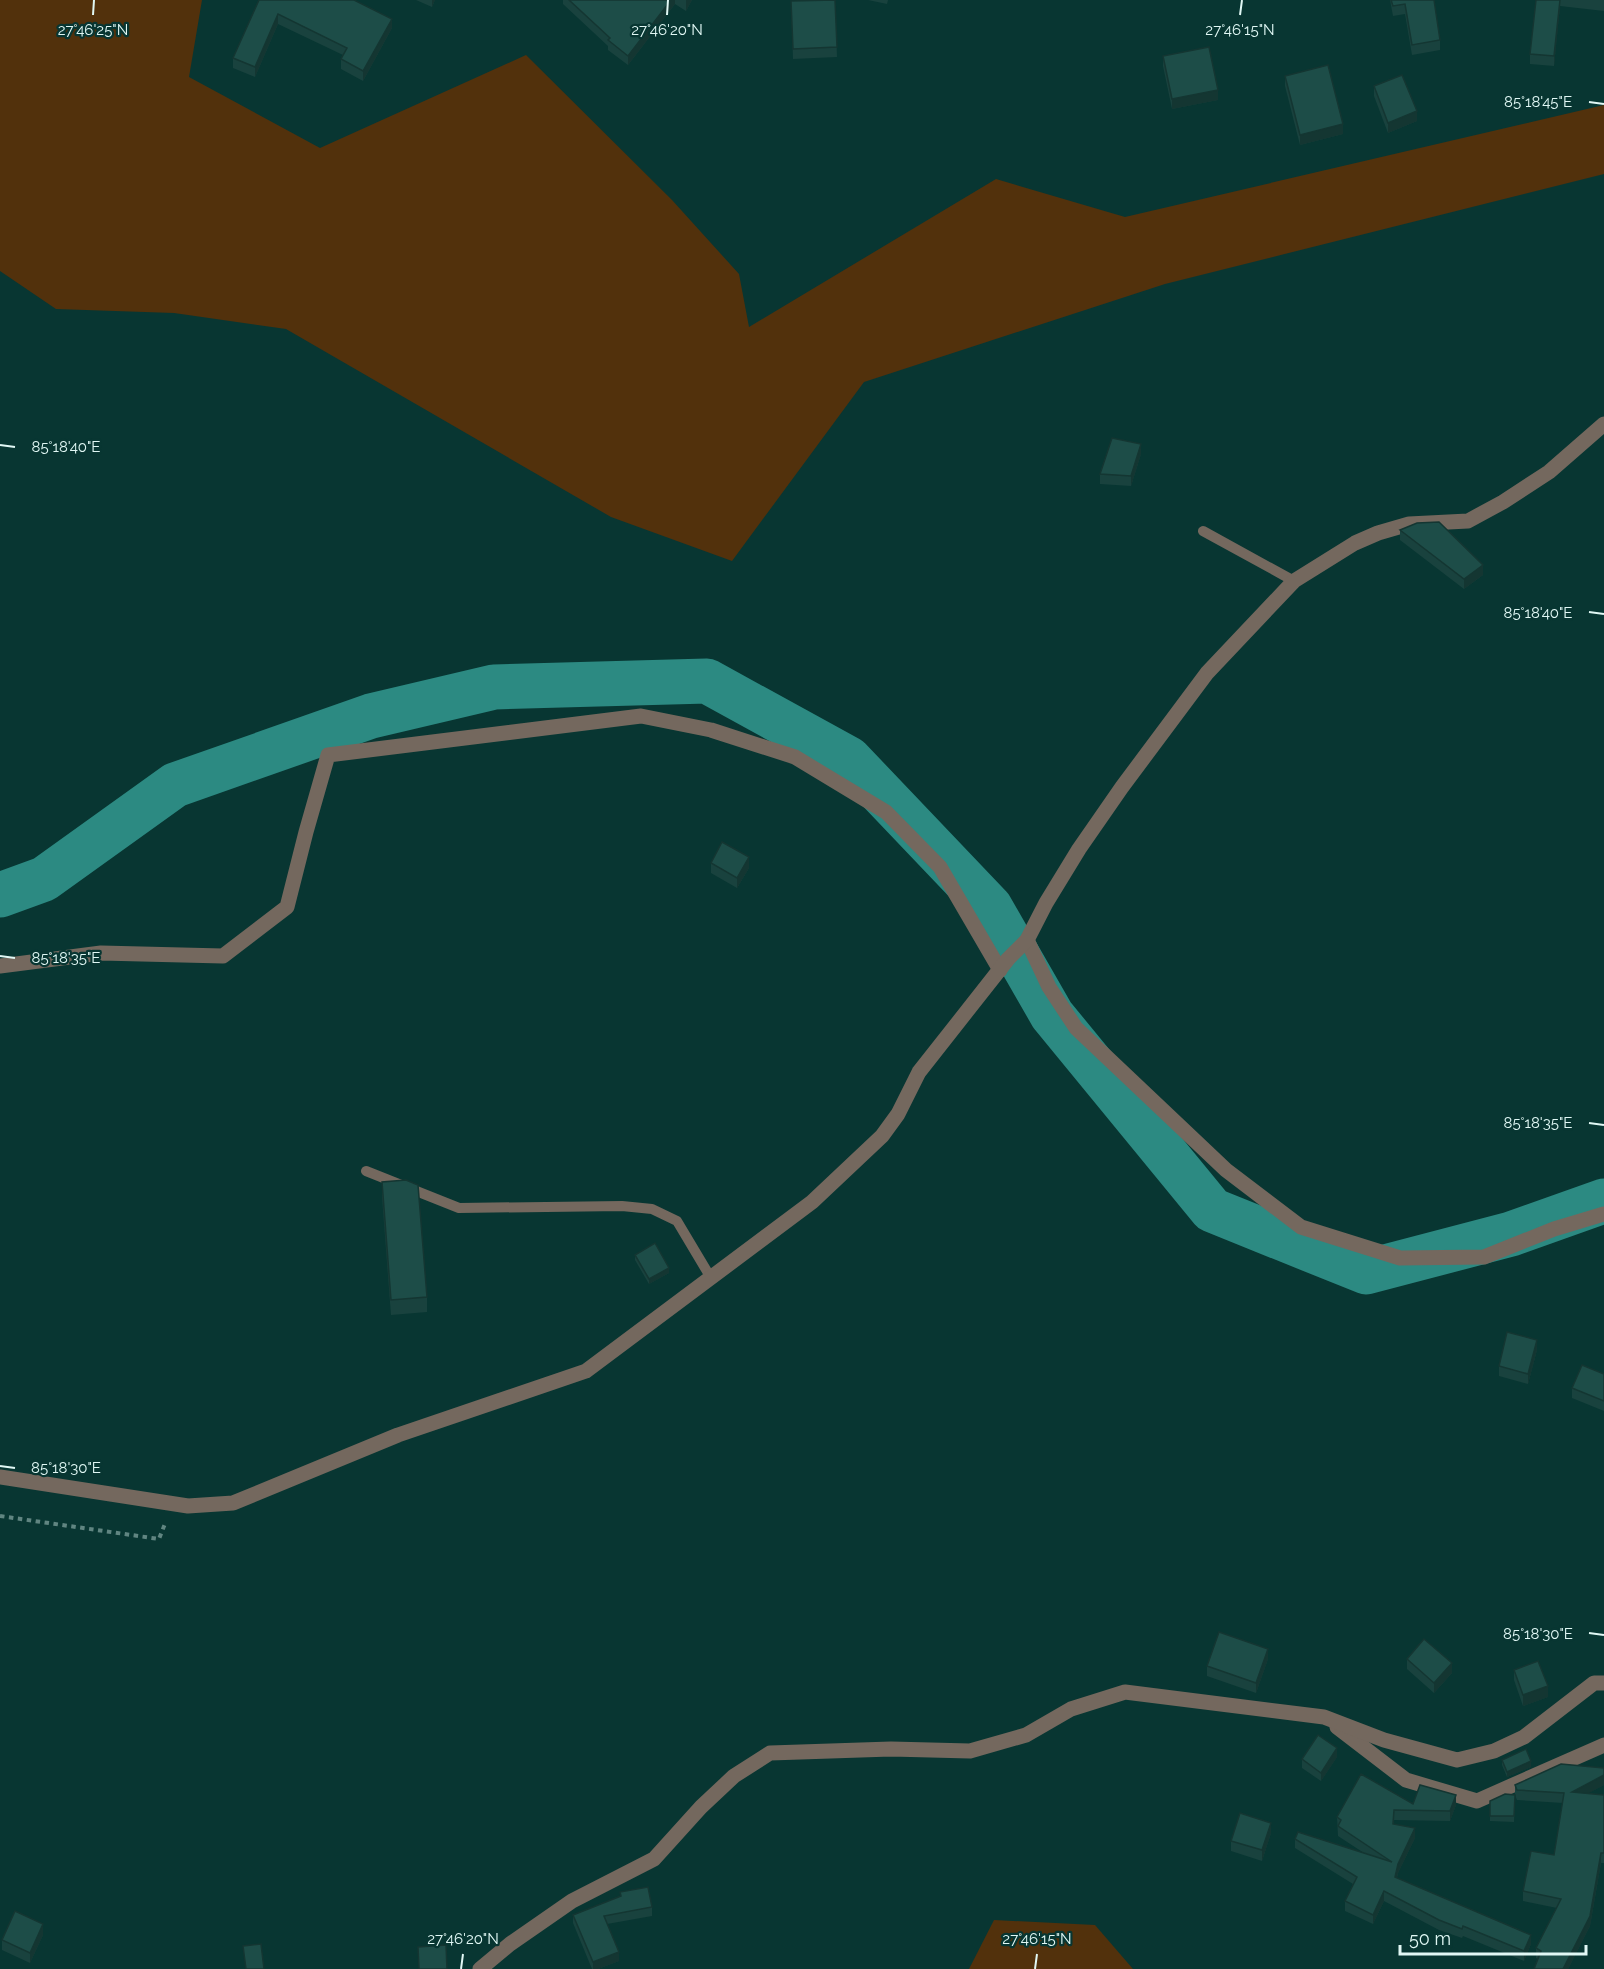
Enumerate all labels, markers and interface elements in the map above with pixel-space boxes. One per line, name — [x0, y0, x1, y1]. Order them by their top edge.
text: 27°46'25"N — [58, 21, 128, 39]
text: 27°46'20"N — [631, 21, 703, 39]
text: 27°46'15"N — [1205, 21, 1275, 39]
text: 85°18'45"E — [1504, 93, 1572, 111]
text: 85°18'40"E — [32, 438, 100, 456]
text: 85°18'40"E — [1504, 604, 1572, 622]
text: 85°18'35"E — [32, 949, 100, 967]
text: 85°18'35"E — [1504, 1114, 1572, 1132]
text: 85°18'30"E — [31, 1459, 101, 1477]
text: 85°18'30"E — [1503, 1625, 1573, 1643]
scale bar — [1400, 1918, 1586, 1956]
text: 50 m — [1409, 1928, 1451, 1949]
text: 27°46'20"N — [427, 1930, 499, 1948]
text: 27°46'15"N — [1002, 1930, 1072, 1948]

